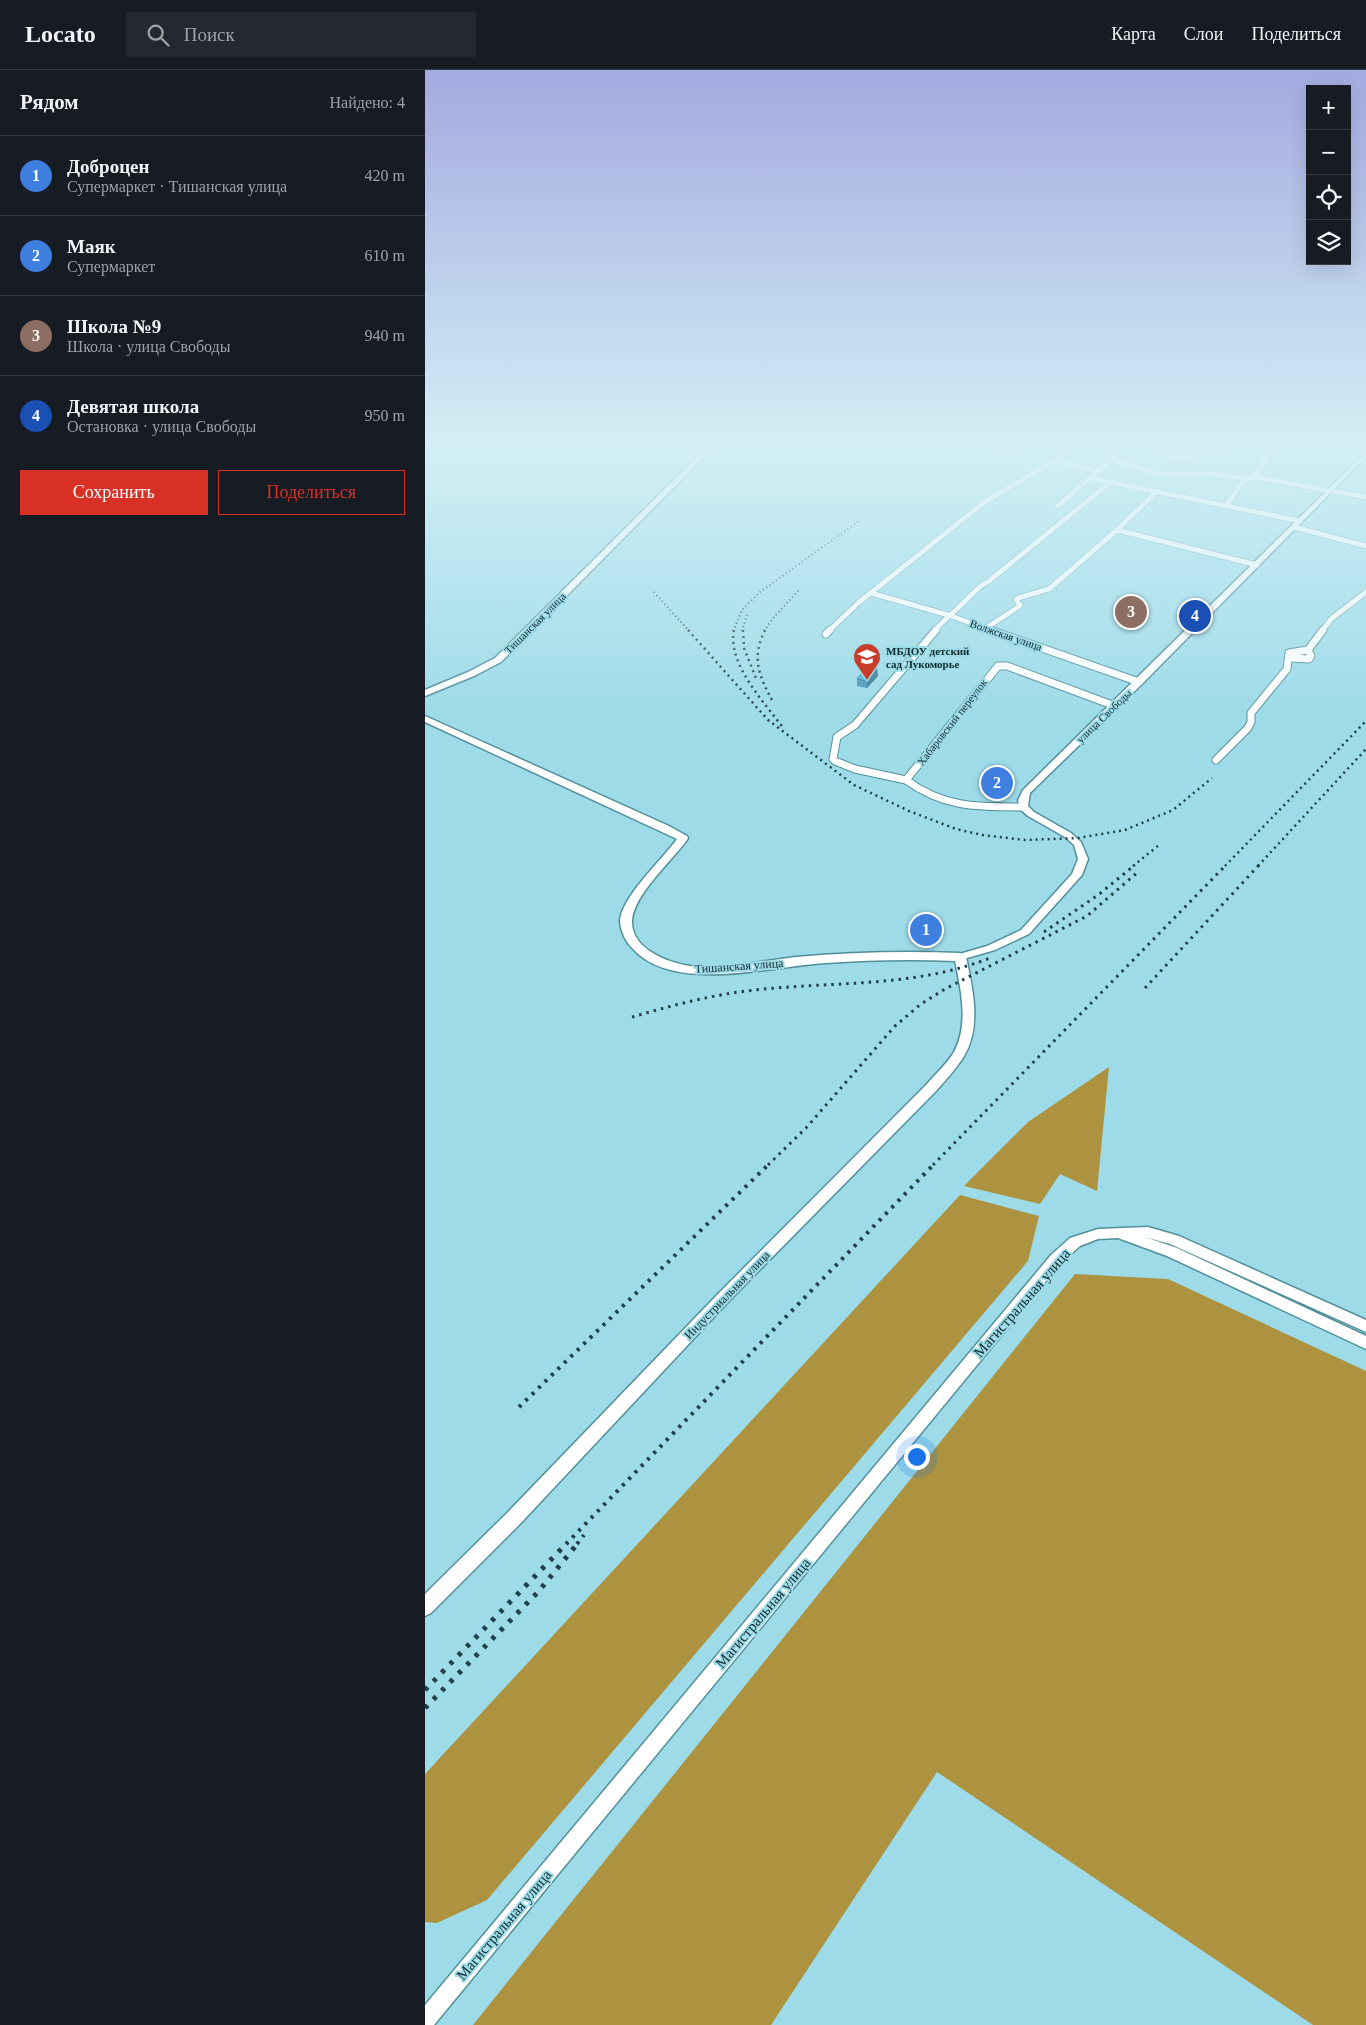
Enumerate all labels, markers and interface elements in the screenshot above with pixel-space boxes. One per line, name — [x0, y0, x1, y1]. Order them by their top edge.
search box — [126, 12, 476, 57]
text: Locato — [25, 21, 96, 47]
icon: search — [144, 21, 172, 49]
text: Поиск — [184, 24, 235, 45]
text: Карта — [1111, 24, 1156, 44]
text: Слои — [1184, 24, 1223, 44]
text: Поделиться — [1251, 24, 1341, 44]
map controls — [1306, 85, 1351, 265]
button: + — [1306, 85, 1351, 130]
text: Рядом — [20, 90, 79, 114]
text: Найдено: 4 — [330, 94, 405, 111]
button: − — [1306, 130, 1351, 175]
text: Доброцен — [67, 156, 149, 177]
text: 1 — [32, 167, 40, 184]
text: 420 m — [365, 167, 405, 184]
button: locate — [1306, 175, 1351, 220]
text: Супермаркет · Тишанская улица — [67, 178, 287, 195]
button: layers — [1306, 220, 1351, 265]
text: Mаяк — [67, 236, 116, 257]
text: 2 — [32, 247, 40, 264]
text: 610 m — [365, 247, 405, 264]
text: Супермаркет — [67, 258, 155, 275]
text: Школа №9 — [67, 316, 161, 337]
text: 3 — [32, 327, 40, 344]
text: 940 m — [365, 327, 405, 344]
text: Школа · улица Свободы — [67, 338, 231, 355]
text: Девятая школа — [67, 396, 199, 417]
text: 4 — [32, 407, 40, 424]
text: 950 m — [365, 407, 405, 424]
text: Остановка · улица Свободы — [67, 418, 256, 435]
button: Сохранить — [20, 470, 208, 515]
button: Поделиться — [218, 470, 405, 515]
street label: Тишанская улица — [502, 590, 568, 656]
pin: 3 — [1115, 593, 1147, 631]
pin: 4 — [1179, 597, 1211, 635]
street label: Волжская улица — [968, 617, 1044, 653]
school or university icon: МБДОУ детский сад Лукоморье — [852, 642, 882, 681]
place label: МБДОУ детский сад Лукоморье — [886, 645, 970, 670]
street label: Хабаровский переулок — [915, 676, 990, 768]
street label: улица Свободы — [1074, 686, 1134, 745]
pin: 2 — [981, 764, 1013, 802]
pin: 1 — [910, 911, 942, 949]
street label: Тишанская улица — [694, 956, 784, 976]
street label: Магистральная улица — [971, 1245, 1074, 1361]
street label: Индустриальная улица — [681, 1248, 773, 1342]
your location — [904, 1444, 930, 1470]
street label: Магистральная улица — [712, 1555, 814, 1671]
street label: Магистральная улица — [453, 1867, 555, 1983]

